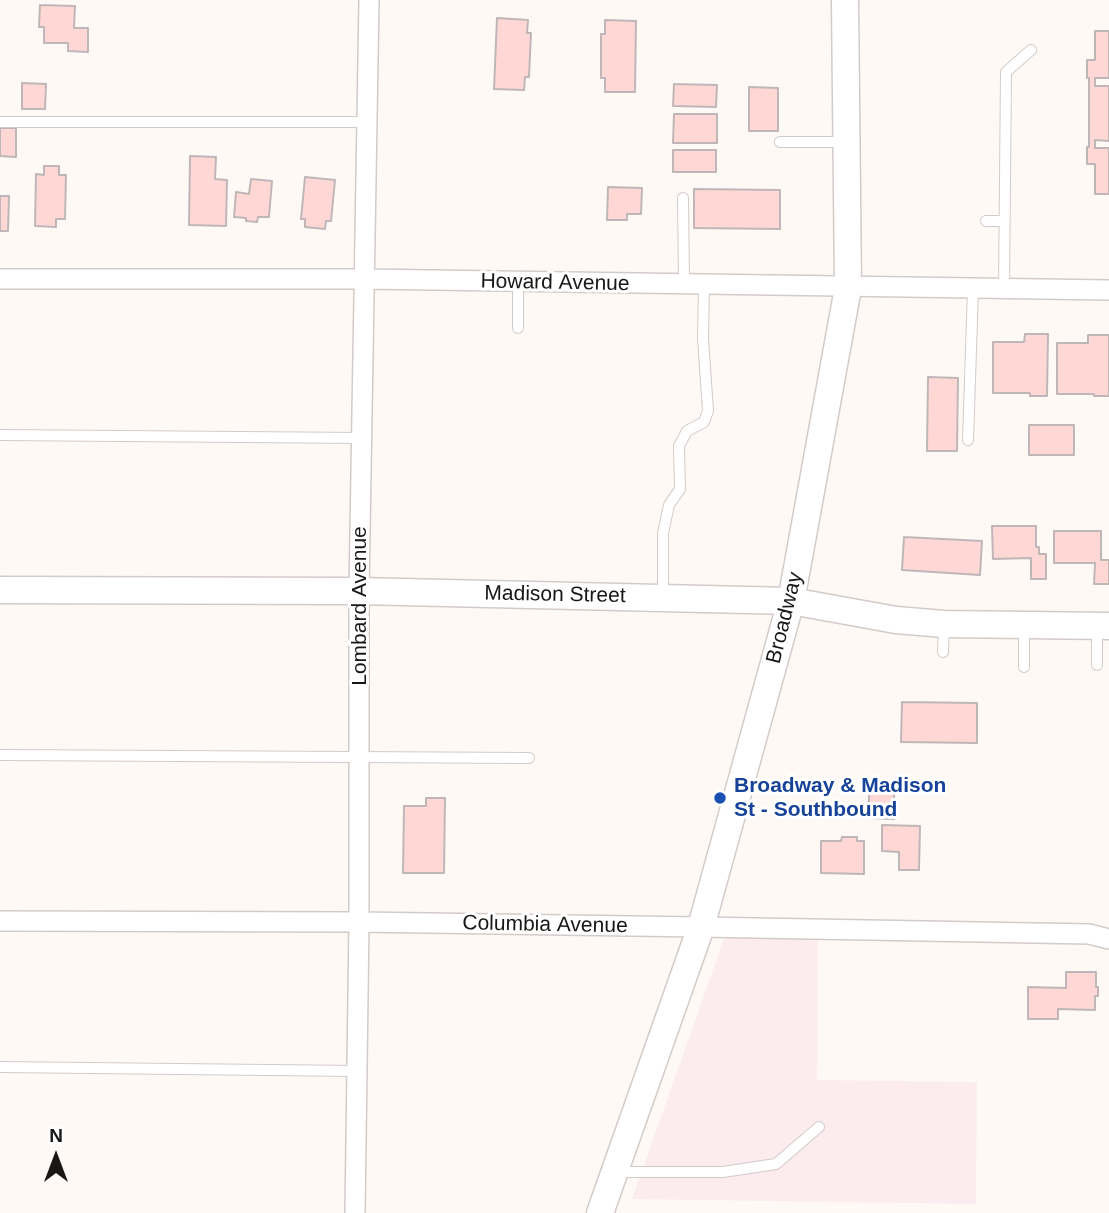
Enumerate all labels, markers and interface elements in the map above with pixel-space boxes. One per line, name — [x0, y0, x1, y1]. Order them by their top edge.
street label: Howard Avenue — [480, 269, 630, 297]
street label: Lombard Avenue — [347, 526, 373, 686]
street label: Broadway — [761, 570, 809, 666]
street label: Madison Street — [484, 581, 626, 609]
place label: Broadway & Madison St - Southbound — [734, 773, 946, 823]
marker: Broadway & Madison St - Southbound — [712, 790, 728, 806]
street label: Columbia Avenue — [462, 911, 628, 939]
north arrow — [21, 1122, 91, 1192]
text: N — [49, 1125, 63, 1146]

